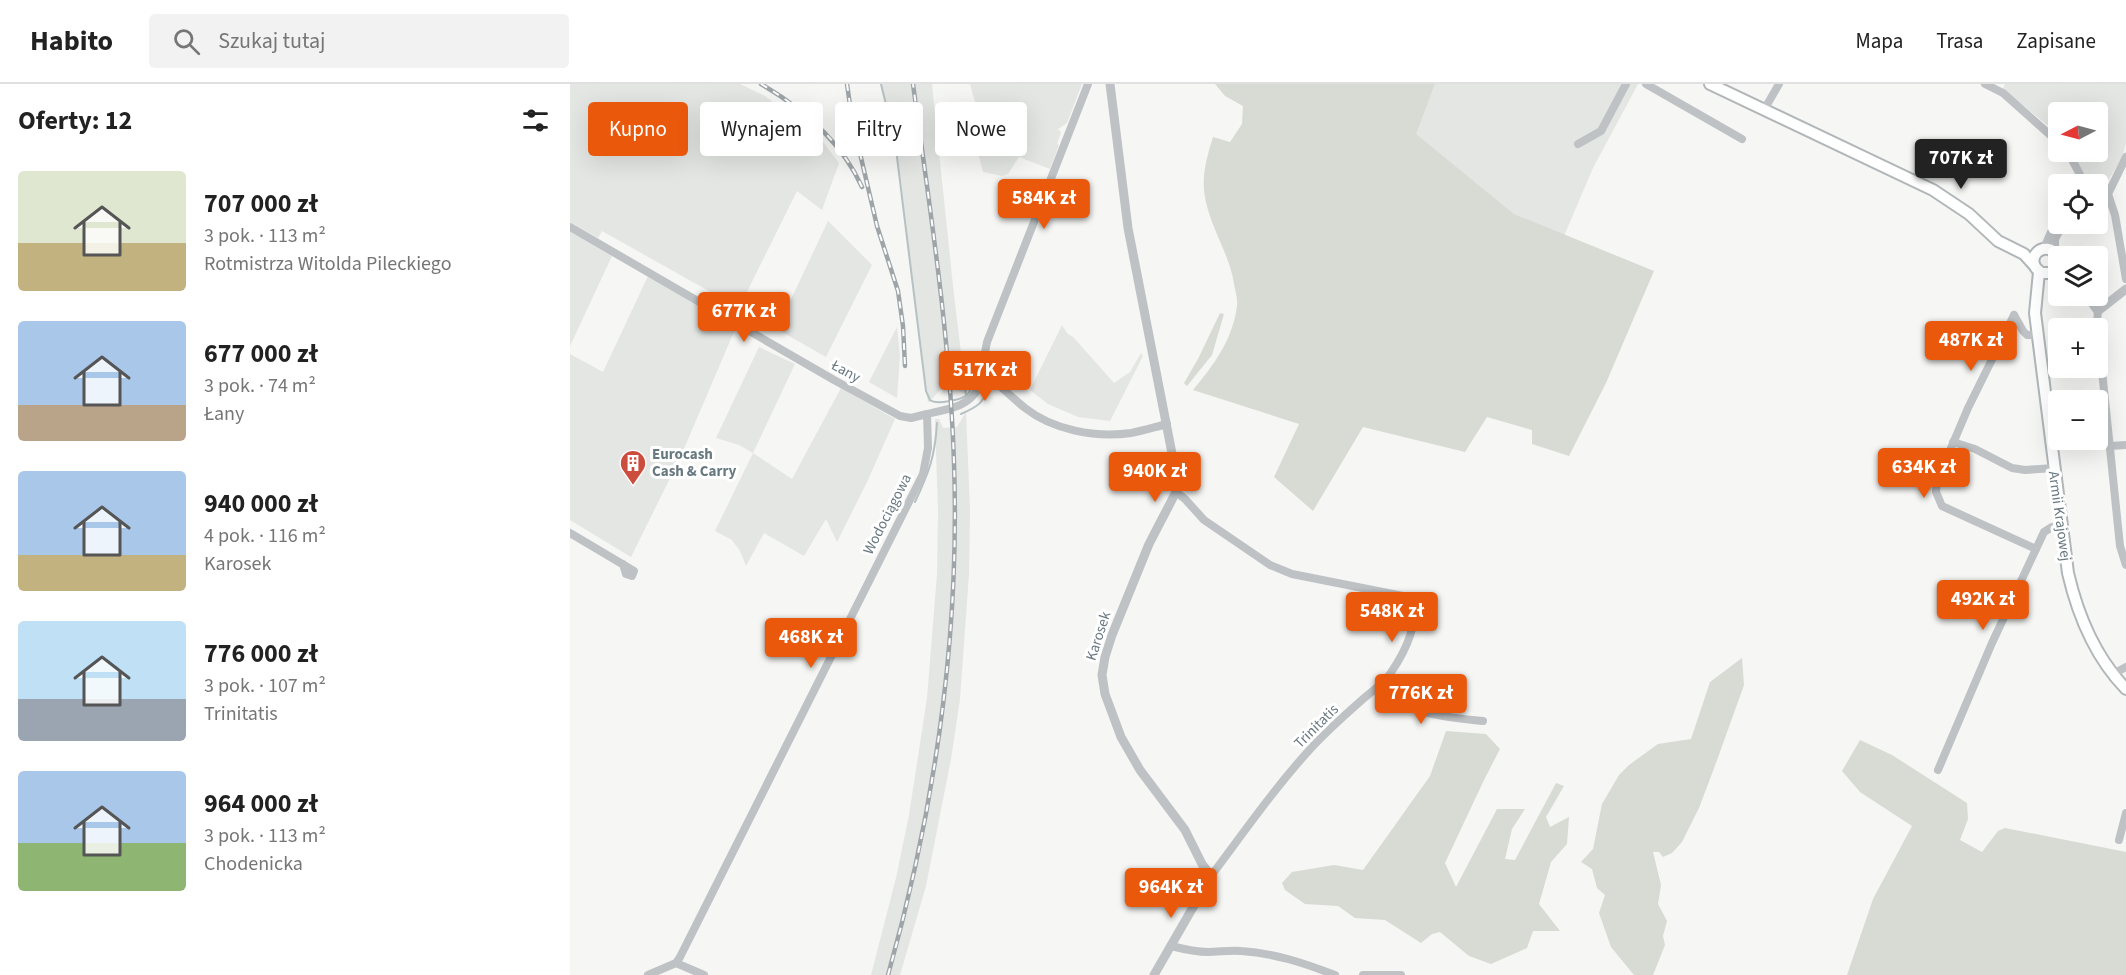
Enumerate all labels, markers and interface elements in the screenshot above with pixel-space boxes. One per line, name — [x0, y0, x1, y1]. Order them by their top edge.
search box — [149, 14, 569, 68]
text: Habito — [30, 21, 113, 61]
icon: search — [170, 25, 203, 58]
text: Szukaj tutaj — [218, 25, 326, 57]
text: Mapa — [1855, 26, 1903, 56]
text: Trasa — [1936, 26, 1983, 56]
text: Zapisane — [2016, 26, 2096, 56]
text: Oferty: 12 — [18, 102, 132, 139]
chip: Kupno — [588, 102, 688, 156]
chip: Wynajem — [700, 102, 823, 156]
chip: Filtry — [835, 102, 923, 156]
chip: Nowe — [935, 102, 1027, 156]
north arrow — [2048, 102, 2108, 162]
map controls — [2048, 102, 2108, 450]
icon: filters — [519, 104, 552, 137]
pin: 707K zł — [1906, 139, 2016, 190]
text: 707K zł — [1929, 144, 1993, 172]
button: locate — [2048, 174, 2108, 234]
pin: 584K zł — [989, 179, 1099, 230]
text: 584K zł — [1012, 184, 1076, 212]
text: 707 000 zł — [204, 185, 318, 222]
icon: home — [66, 195, 138, 267]
text: 3 pok. · 113 m² — [204, 222, 326, 250]
button: layers — [2048, 246, 2108, 306]
text: Rotmistrza Witolda Pileckiego — [204, 250, 451, 278]
pin: 677K zł — [689, 292, 799, 343]
text: 677K zł — [712, 297, 776, 325]
button: + — [2048, 318, 2108, 378]
pin: 487K zł — [1916, 321, 2026, 372]
text: 487K zł — [1939, 326, 2003, 354]
text: 677 000 zł — [204, 335, 318, 372]
icon: home — [66, 345, 138, 417]
pin: 517K zł — [930, 351, 1040, 402]
street label: Łany — [827, 354, 864, 388]
text: 517K zł — [953, 356, 1017, 384]
text: 3 pok. · 74 m² — [204, 372, 316, 400]
button: − — [2048, 390, 2108, 450]
text: Łany — [204, 400, 244, 428]
place label: Eurocash Cash & Carry — [652, 444, 737, 482]
building icon: Eurocash Cash & Carry — [618, 448, 648, 486]
pin: 634K zł — [1869, 448, 1979, 499]
pin: 940K zł — [1100, 452, 1210, 503]
text: 634K zł — [1892, 453, 1956, 481]
text: 940K zł — [1123, 457, 1187, 485]
street label: Wodociągowa — [858, 470, 917, 558]
street label: Armii Krajowej — [2043, 470, 2076, 563]
text: 940 000 zł — [204, 485, 318, 522]
icon: home — [66, 495, 138, 567]
text: 4 pok. · 116 m² — [204, 522, 326, 550]
text: Karosek — [204, 550, 271, 578]
pin: 492K zł — [1928, 580, 2038, 631]
text: 492K zł — [1951, 585, 2015, 613]
pin: 548K zł — [1337, 592, 1447, 643]
text: 548K zł — [1360, 597, 1424, 625]
street label: Karosek — [1081, 608, 1116, 663]
pin: 468K zł — [756, 618, 866, 669]
text: 468K zł — [779, 623, 843, 651]
text: 776 000 zł — [204, 635, 318, 672]
icon: home — [66, 645, 138, 717]
text: 3 pok. · 107 m² — [204, 672, 326, 700]
pin: 776K zł — [1366, 674, 1476, 725]
text: 776K zł — [1389, 679, 1453, 707]
street label: Trinitatis — [1289, 699, 1343, 753]
text: Trinitatis — [204, 700, 278, 728]
text: 964 000 zł — [204, 785, 318, 822]
icon: home — [66, 795, 138, 867]
text: 3 pok. · 113 m² — [204, 822, 326, 850]
text: Chodenicka — [204, 850, 303, 878]
pin: 964K zł — [1116, 868, 1226, 919]
text: 964K zł — [1139, 873, 1203, 901]

